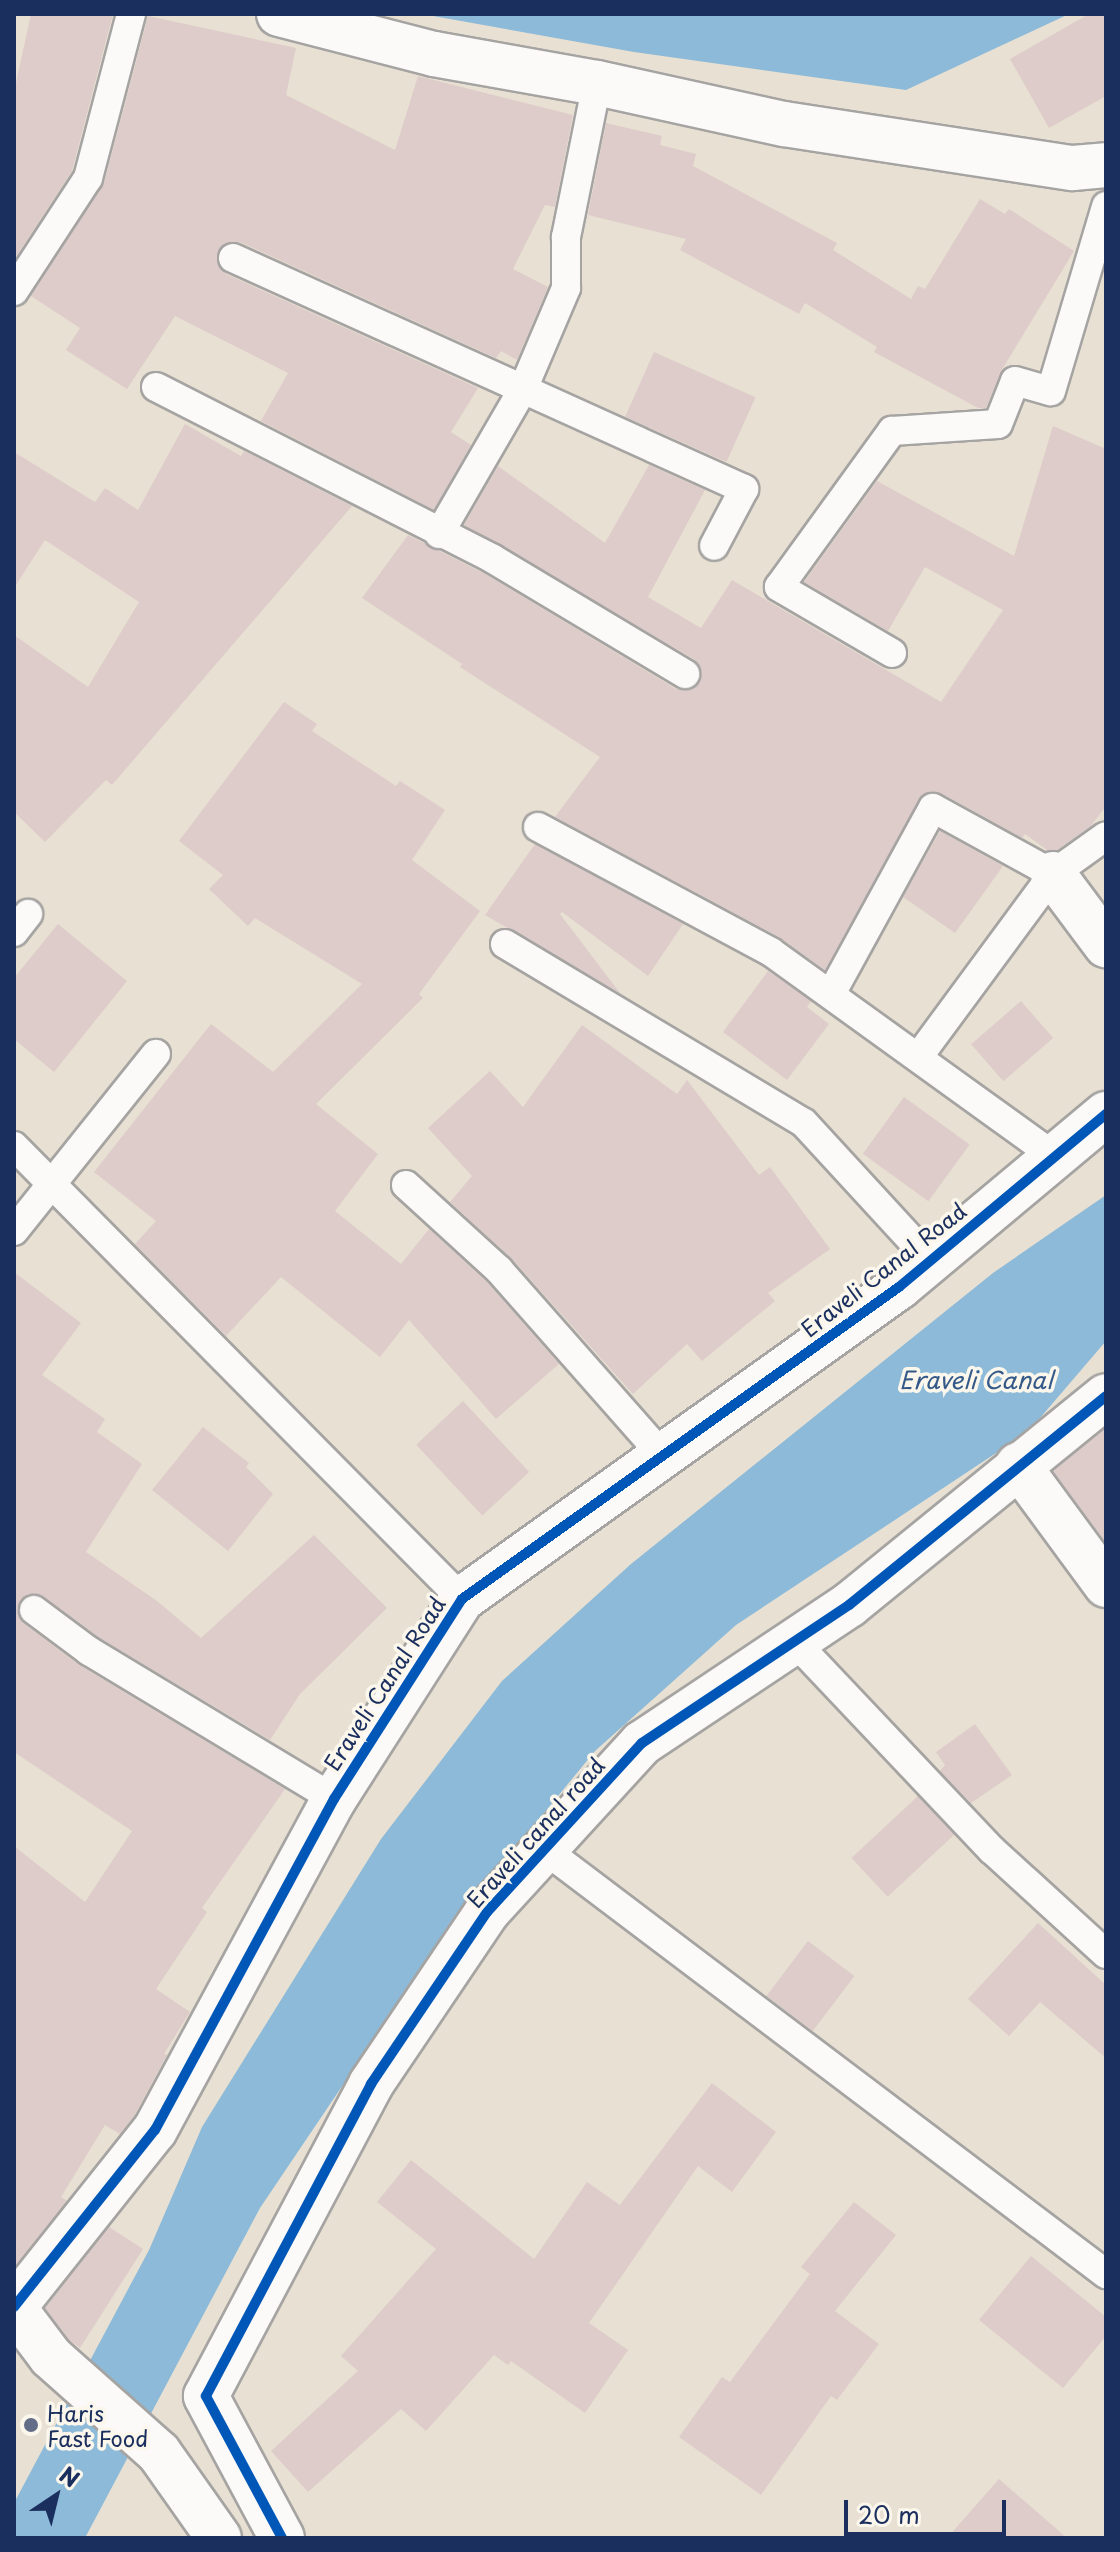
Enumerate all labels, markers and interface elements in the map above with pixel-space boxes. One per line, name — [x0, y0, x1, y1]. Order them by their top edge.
street label: Eraveli Canal Road — [796, 1197, 970, 1341]
water label: Eraveli Canal — [900, 1366, 1052, 1394]
street label: Eraveli Canal Road — [318, 1592, 450, 1774]
street label: Eraveli canal road — [461, 1752, 609, 1912]
place label: Haris Fast Food — [47, 2399, 148, 2450]
marker: Haris Fast Food — [22, 2416, 40, 2434]
north arrow — [16, 2456, 96, 2536]
text: N — [53, 2457, 87, 2494]
scale bar — [848, 2484, 1010, 2534]
text: 20 m — [858, 2496, 920, 2532]

